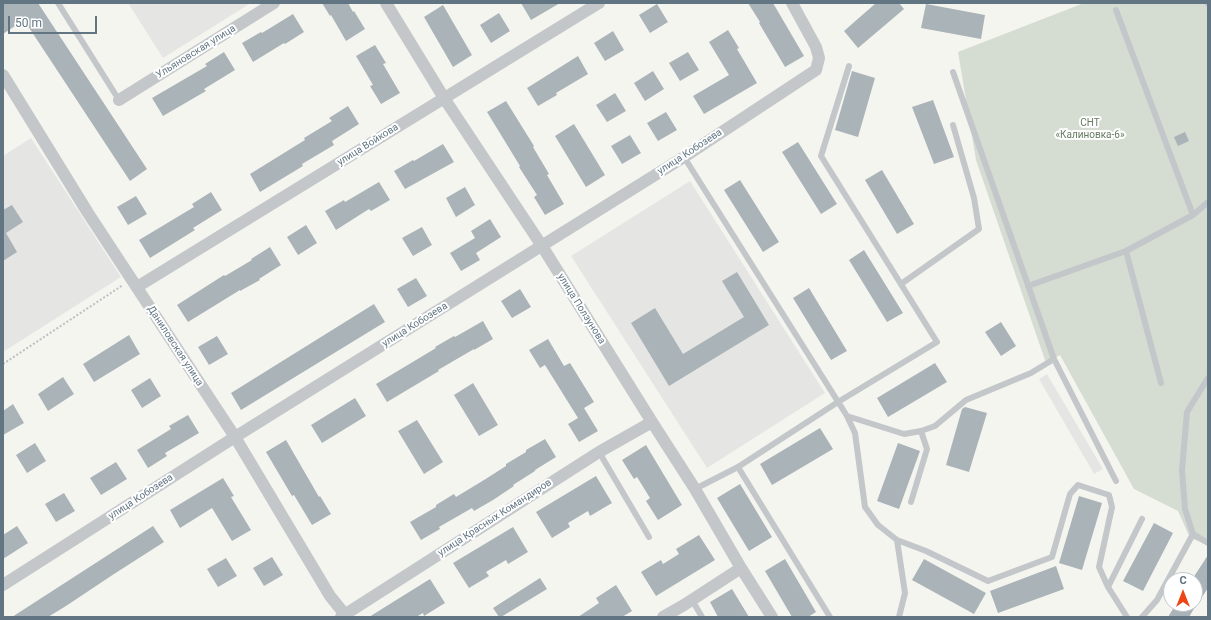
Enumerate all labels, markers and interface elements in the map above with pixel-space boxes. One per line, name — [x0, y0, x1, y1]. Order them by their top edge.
scale bar — [10, 8, 99, 34]
text: 50 m — [15, 16, 42, 30]
street label: Ульяновская улица — [154, 23, 238, 81]
park label: СНТ «Калиновка-6» — [1055, 117, 1125, 140]
street label: улица Войкова — [335, 121, 401, 169]
street label: улица Кобозева — [655, 127, 725, 177]
street label: улица Ползунова — [554, 272, 608, 346]
street label: улица Кобозева — [380, 300, 450, 350]
street label: Даниловская улица — [145, 304, 205, 388]
street label: улица Кобозева — [106, 472, 176, 522]
street label: улица Красных Командиров — [436, 477, 554, 559]
north arrow — [1163, 572, 1203, 612]
text: С — [1179, 574, 1187, 587]

